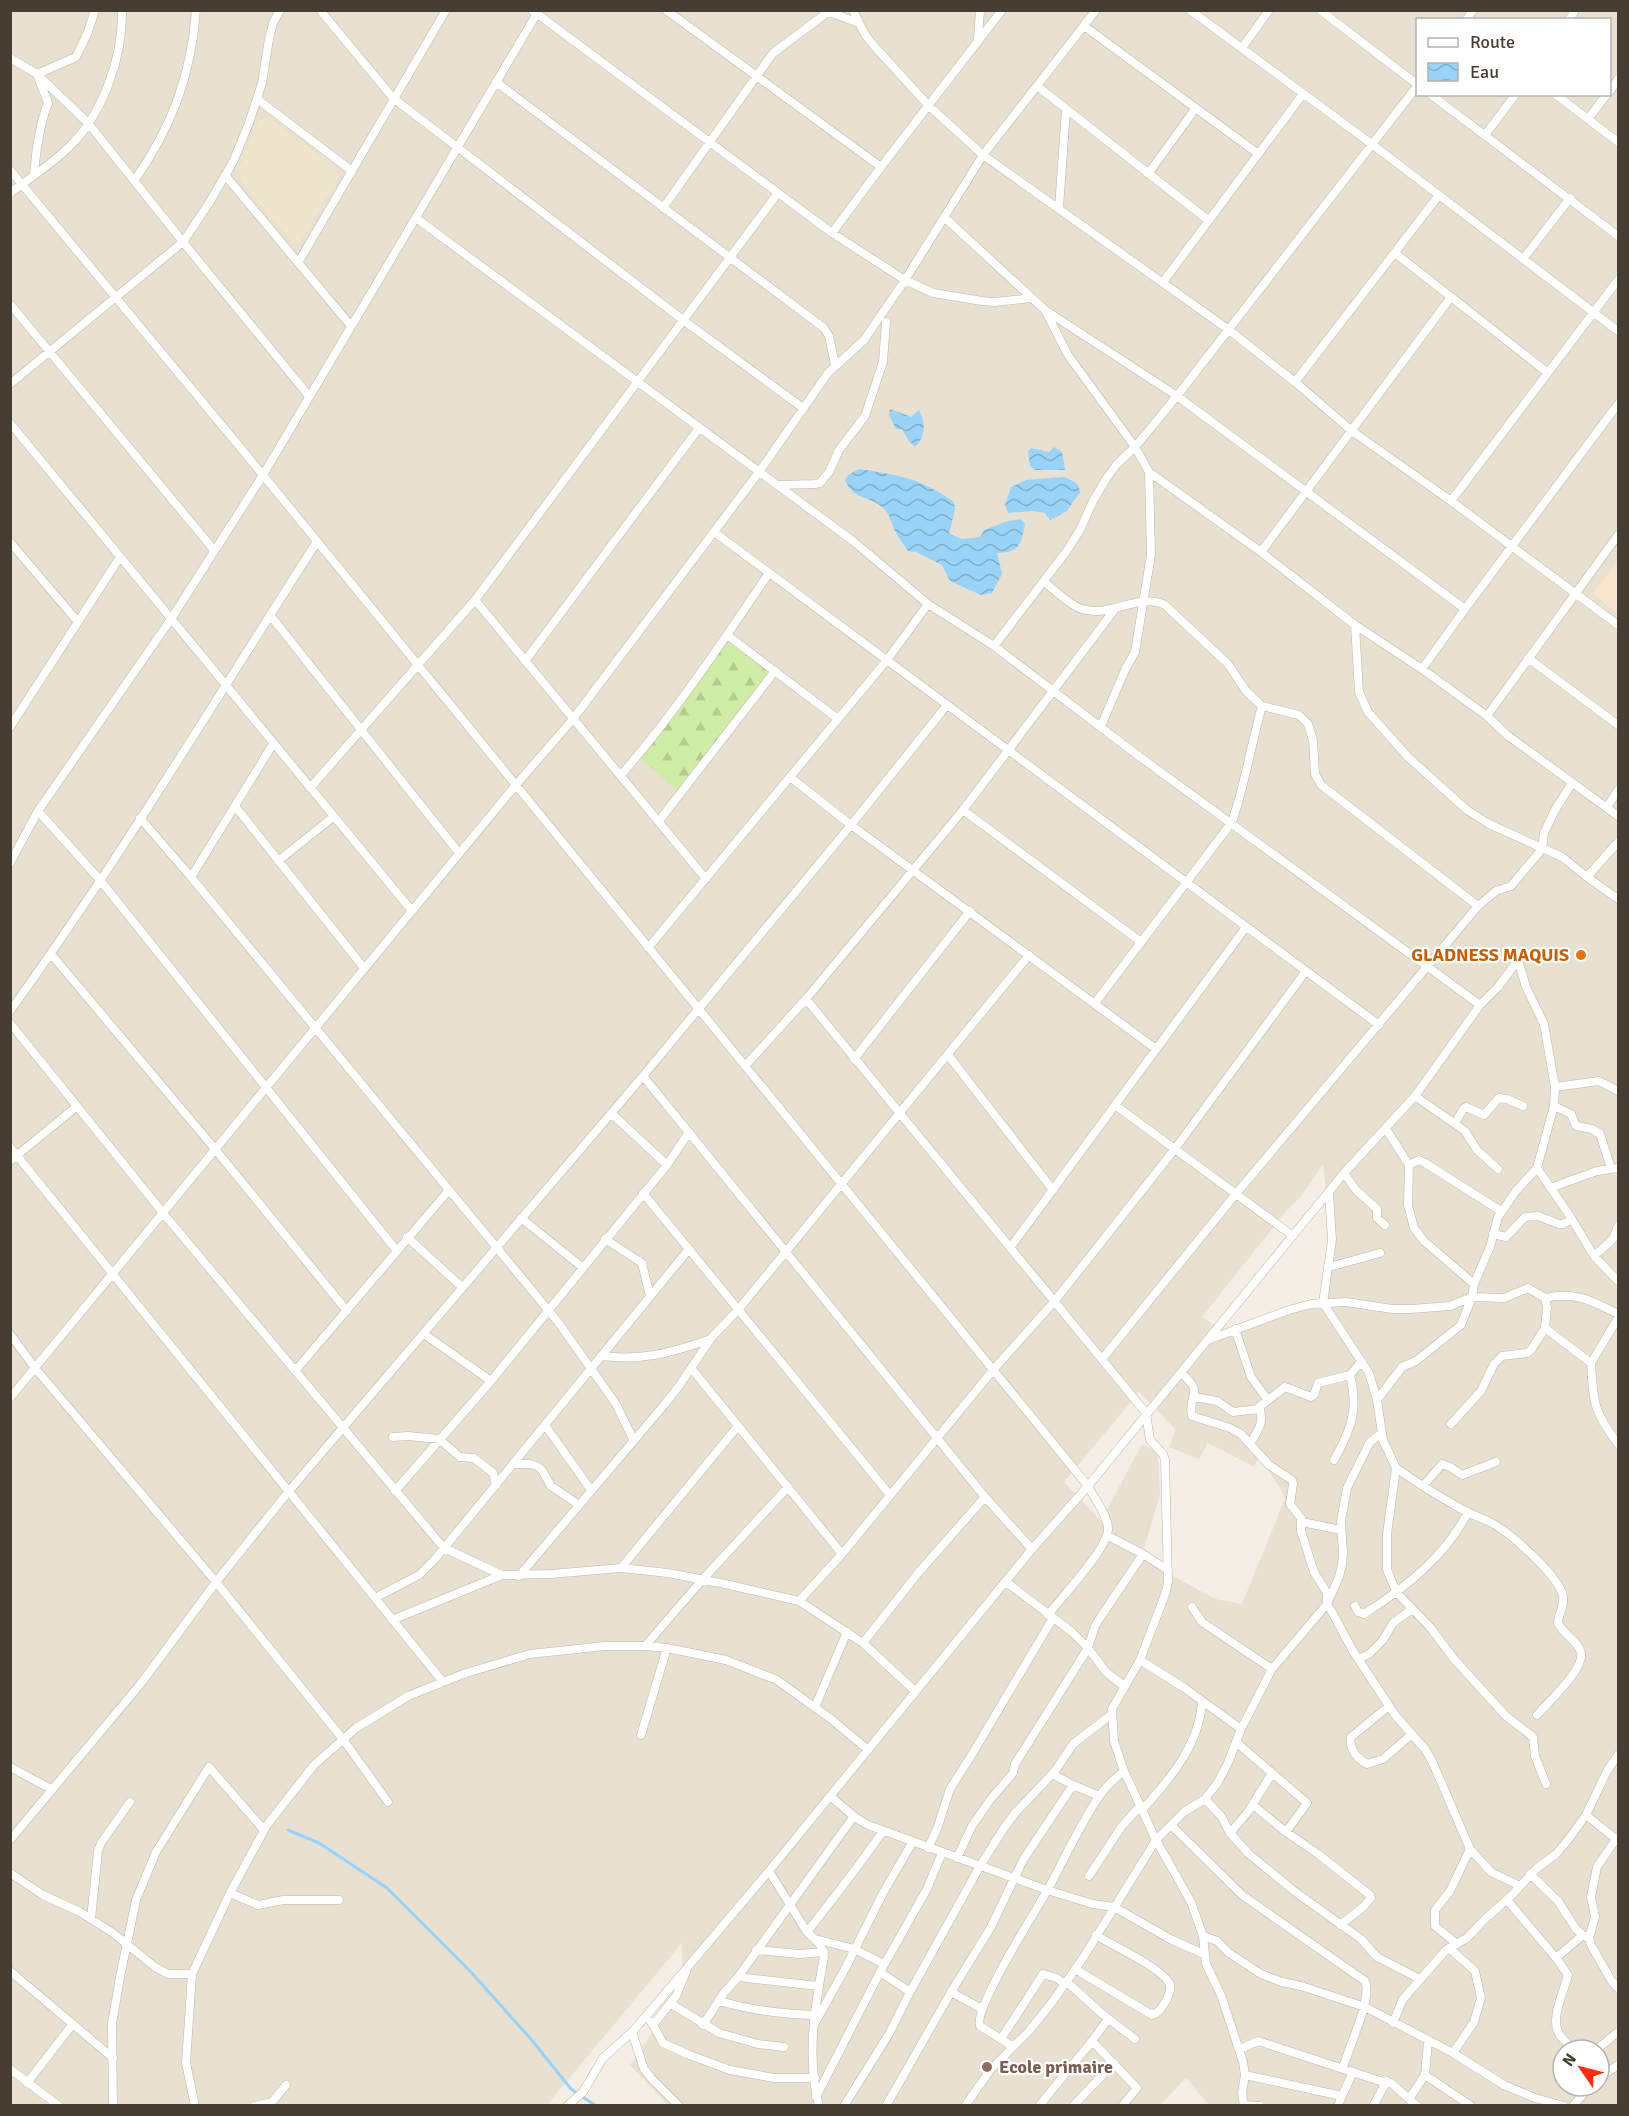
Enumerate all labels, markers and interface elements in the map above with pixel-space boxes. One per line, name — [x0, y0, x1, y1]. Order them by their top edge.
legend — [1416, 18, 1611, 96]
text: Route — [1470, 31, 1515, 53]
text: Eau — [1470, 61, 1499, 83]
place label: GLADNESS MAQUIS — [1411, 944, 1569, 966]
marker: GLADNESS MAQUIS — [1574, 948, 1588, 962]
north arrow — [1551, 2038, 1611, 2098]
text: N — [1558, 2050, 1581, 2070]
place label: Ecole primaire — [999, 2056, 1113, 2078]
marker: Ecole primaire — [980, 2060, 994, 2074]

